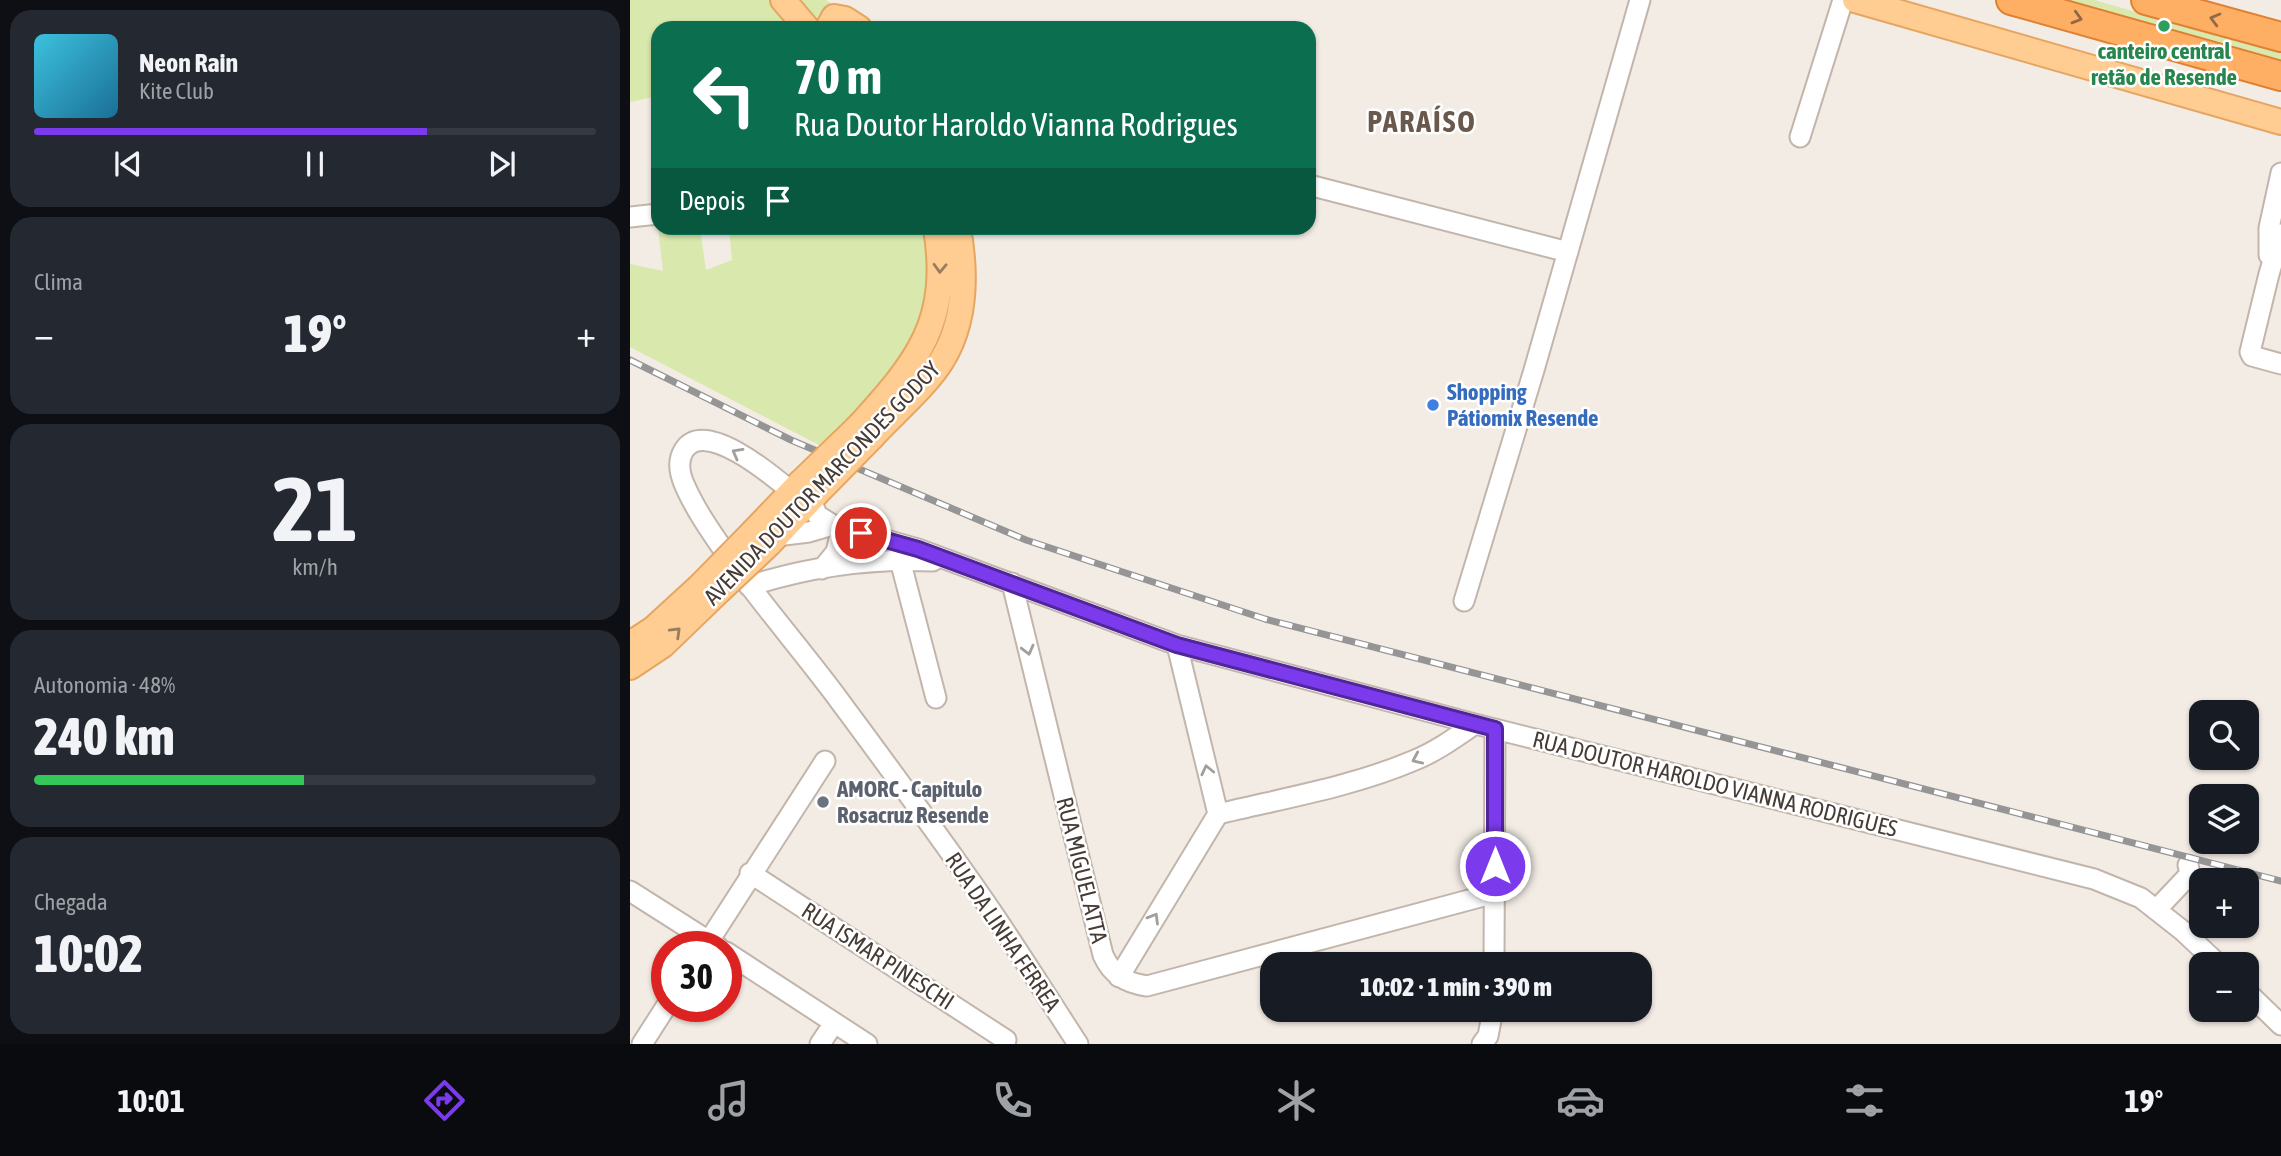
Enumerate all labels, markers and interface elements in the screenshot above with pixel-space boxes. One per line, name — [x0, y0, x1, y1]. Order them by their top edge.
one-way arrow — [2070, 10, 2082, 25]
one-way arrow — [2209, 13, 2221, 27]
marker: canteiro central retão de Resende — [2156, 18, 2172, 34]
place label: canteiro central retão de Resende — [2091, 38, 2237, 90]
text: Neon Rain — [139, 48, 238, 78]
text: 70 m — [794, 48, 882, 104]
icon: left — [679, 49, 770, 140]
text: Kite Club — [139, 78, 214, 104]
district label: PARAÍSO — [1367, 104, 1477, 138]
text: Rua Doutor Haroldo Vianna Rodrigues — [794, 106, 1238, 143]
icon: previous — [109, 145, 147, 183]
icon: pause — [296, 145, 334, 183]
icon: next — [483, 145, 521, 183]
icon: arrive — [759, 182, 797, 220]
text: Depois — [679, 186, 745, 216]
one-way arrow — [932, 263, 947, 274]
text: Clima — [34, 269, 83, 295]
text: 19° — [283, 303, 347, 363]
text: − — [34, 312, 54, 355]
text: + — [576, 312, 596, 355]
street label: AVENIDA DOUTOR MARCONDES GODOY — [699, 355, 946, 610]
place label: Shopping Pátiomix Resende — [1447, 379, 1599, 431]
marker: Shopping Pátiomix Resende — [1425, 397, 1441, 413]
one-way arrow — [731, 448, 744, 461]
text: 21 — [272, 456, 358, 560]
pin — [831, 503, 891, 563]
icon: arrive — [842, 514, 880, 552]
text: km/h — [292, 554, 338, 580]
one-way arrow — [668, 627, 681, 640]
one-way arrow — [1020, 644, 1034, 656]
text: Autonomia · 48% — [34, 672, 175, 698]
map controls — [2189, 700, 2259, 1022]
button: search — [2189, 700, 2259, 770]
text: 240 km — [34, 706, 175, 766]
street label: RUA DOUTOR HAROLDO VIANNA RODRIGUES — [1530, 726, 1900, 842]
one-way arrow — [1411, 751, 1424, 765]
one-way arrow — [1201, 764, 1215, 776]
place label: AMORC - Capitulo Rosacruz Resende — [836, 776, 989, 828]
button: layers — [2189, 784, 2259, 854]
marker: AMORC - Capitulo Rosacruz Resende — [815, 794, 831, 810]
street label: RUA MIGUEL ATTA — [1051, 794, 1113, 946]
position arrow — [1458, 829, 1532, 903]
street label: RUA DA LINHA FERREA — [940, 848, 1066, 1017]
button: + — [2189, 868, 2259, 938]
text: Chegada — [34, 889, 108, 915]
street label: RUA ISMAR PINESCHI — [797, 897, 959, 1015]
one-way arrow — [1146, 913, 1159, 926]
text: 10:02 — [34, 923, 143, 983]
speed limit sign: 30 — [651, 931, 742, 1022]
button: − — [2189, 952, 2259, 1022]
text: 10:02 · 1 min · 390 m — [1360, 972, 1552, 1002]
icon: directions — [420, 1076, 469, 1125]
icon: music — [704, 1076, 753, 1125]
icon: phone — [988, 1076, 1037, 1125]
icon: climate — [1272, 1076, 1321, 1125]
icon: car — [1556, 1076, 1605, 1125]
icon: filters — [1840, 1076, 1889, 1125]
text: 10:01 — [118, 1082, 185, 1119]
text: 19° — [2124, 1082, 2163, 1119]

